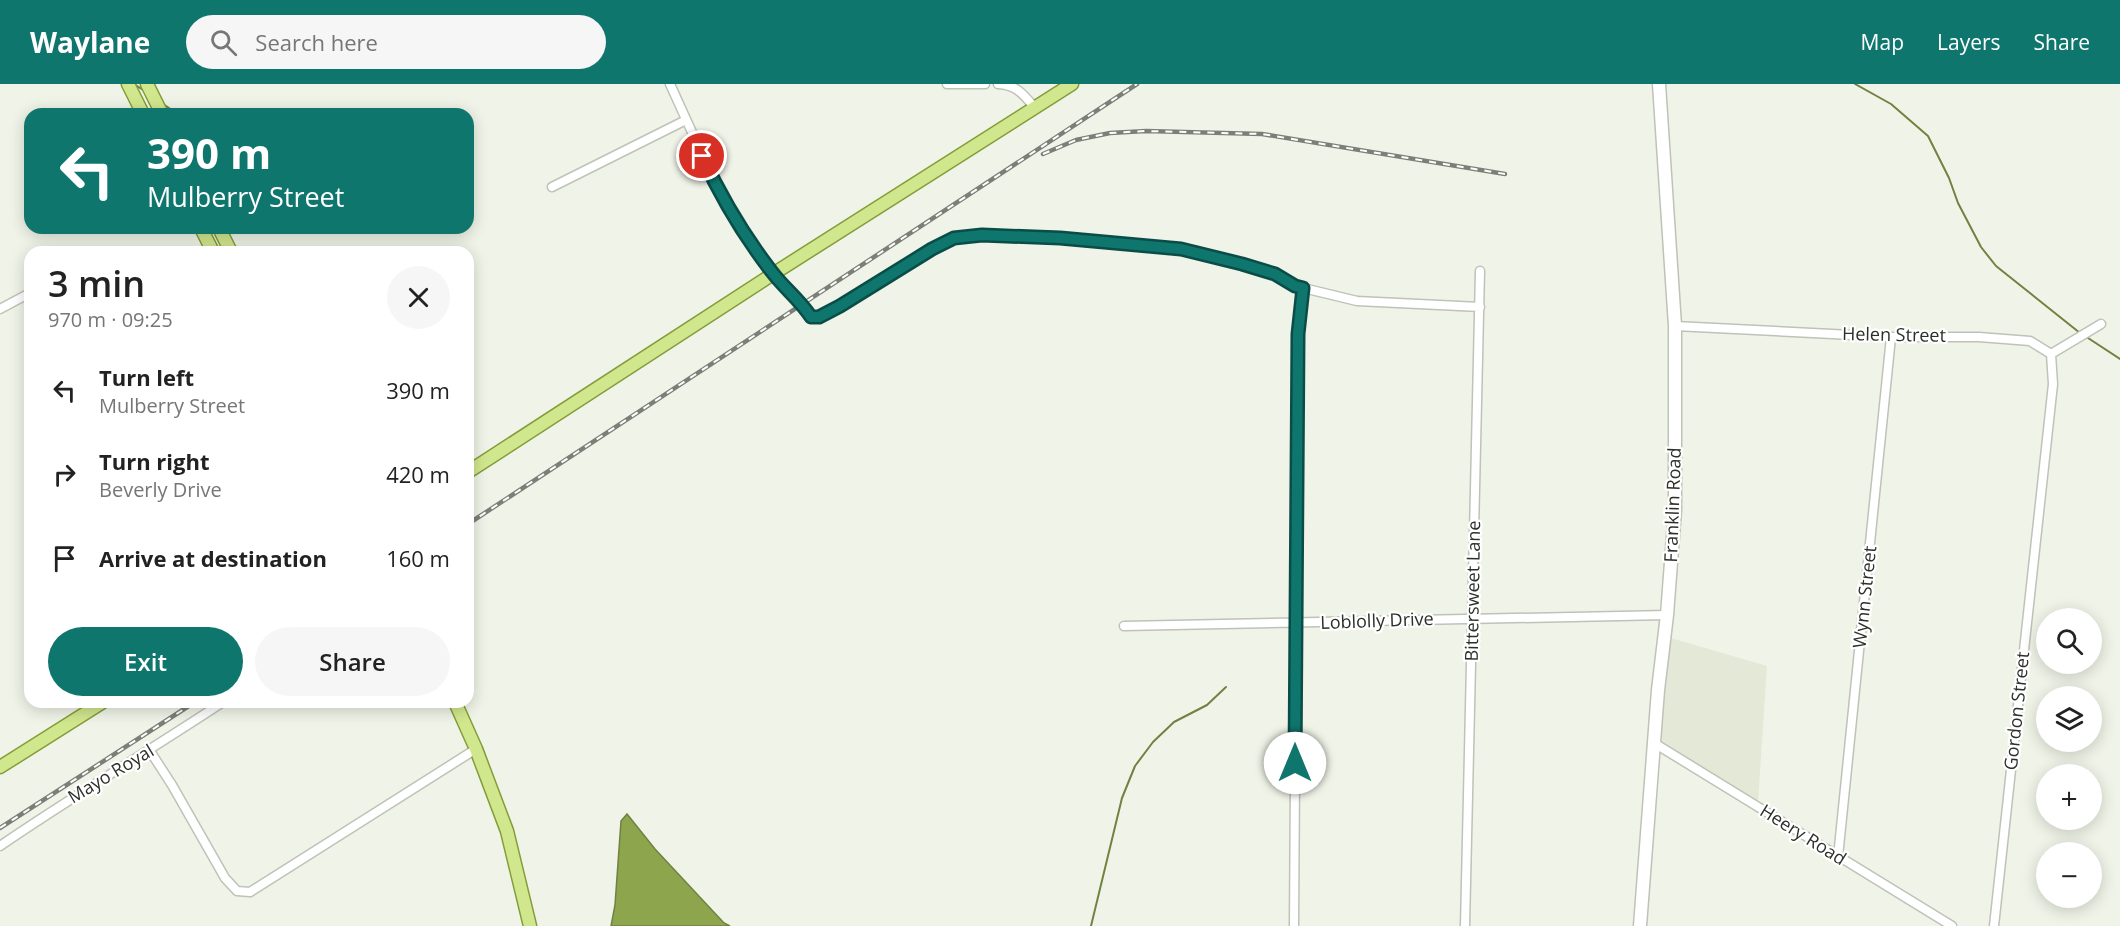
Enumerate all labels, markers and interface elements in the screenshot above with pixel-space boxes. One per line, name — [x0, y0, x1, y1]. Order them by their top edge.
search box — [186, 15, 606, 69]
text: Waylane — [30, 23, 150, 61]
icon: search — [207, 26, 240, 59]
text: Search here — [255, 27, 378, 57]
text: Map — [1861, 28, 1904, 56]
text: Layers — [1937, 28, 2001, 56]
text: Share — [2034, 28, 2090, 56]
text: 390 m — [147, 124, 271, 181]
pin — [676, 130, 727, 181]
icon: left — [48, 132, 126, 210]
icon: arrive — [685, 139, 718, 172]
text: Mulberry Street — [147, 178, 344, 215]
text: 3 min — [48, 259, 145, 308]
button: close — [387, 266, 450, 329]
text: 970 m · 09:25 — [48, 306, 173, 333]
street label: Helen Street — [1842, 321, 1946, 347]
text: Turn left — [99, 362, 194, 392]
icon: left — [48, 374, 81, 407]
text: 390 m — [386, 375, 450, 405]
text: Mulberry Street — [99, 392, 245, 419]
text: Turn right — [99, 446, 210, 476]
street label: Franklin Road — [1658, 447, 1686, 563]
icon: right — [48, 458, 81, 491]
text: 420 m — [386, 459, 450, 489]
text: Beverly Drive — [99, 476, 222, 503]
street label: Bittersweet Lane — [1459, 520, 1485, 662]
icon: arrive — [48, 542, 81, 575]
text: Arrive at destination — [99, 543, 327, 573]
text: 160 m — [386, 543, 450, 573]
street label: Wynn Street — [1847, 545, 1881, 649]
street label: Loblolly Drive — [1320, 606, 1434, 634]
map controls — [2036, 608, 2102, 908]
button: search — [2036, 608, 2102, 674]
button: Exit — [48, 627, 243, 696]
button: Share — [255, 627, 450, 696]
street label: Gordon Street — [1998, 650, 2034, 771]
button: layers — [2036, 686, 2102, 752]
position arrow — [1263, 731, 1327, 795]
street label: Mayo Royal — [63, 738, 158, 808]
button: + — [2036, 764, 2102, 830]
street label: Heery Road — [1756, 798, 1851, 870]
button: − — [2036, 842, 2102, 908]

